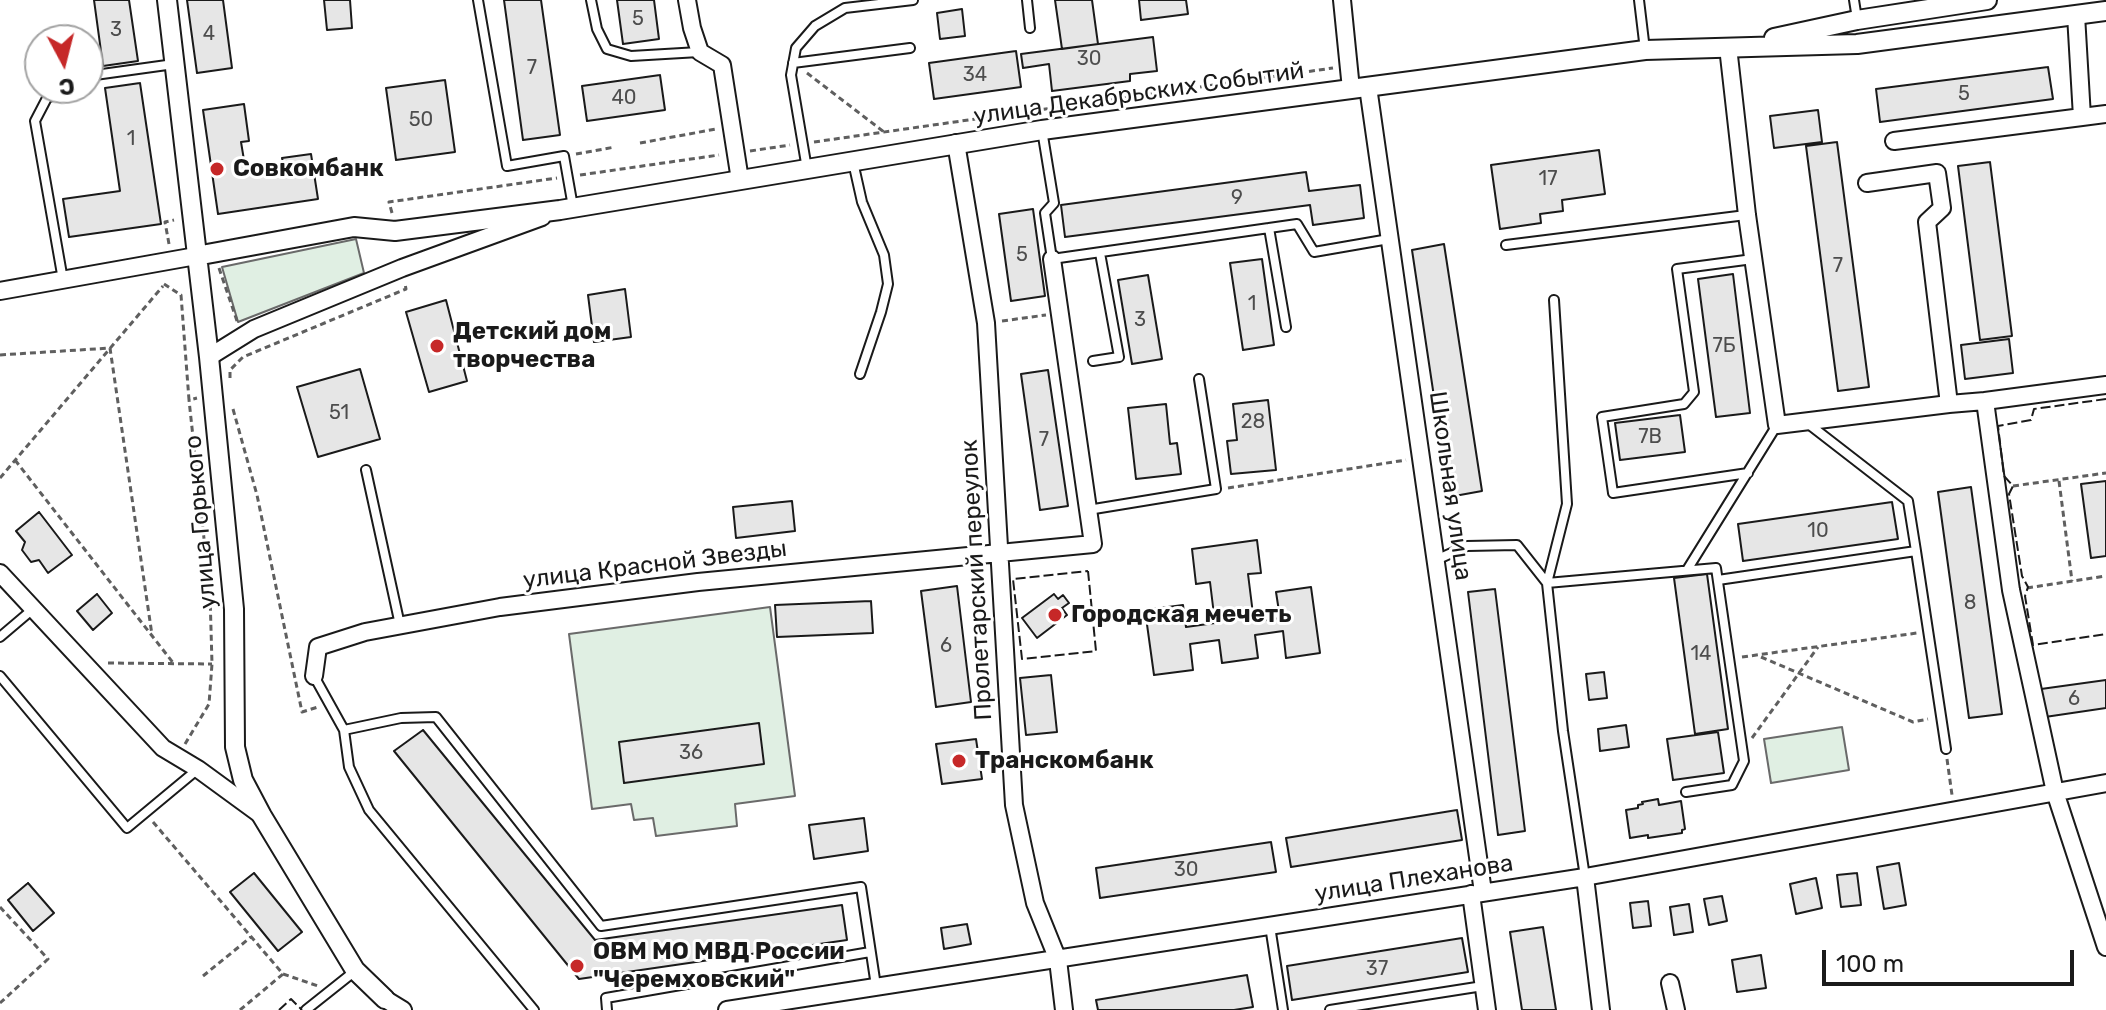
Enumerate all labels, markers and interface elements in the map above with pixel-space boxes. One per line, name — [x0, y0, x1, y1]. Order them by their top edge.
house number: 5 — [632, 7, 644, 31]
house number: 3 — [110, 18, 122, 42]
house number: 4 — [203, 22, 215, 46]
north arrow — [24, 24, 104, 104]
house number: 30 — [1077, 47, 1101, 71]
house number: 7 — [527, 56, 537, 80]
street label: улица Декабрьских Событий — [972, 57, 1306, 131]
house number: 34 — [963, 63, 987, 87]
text: С — [57, 72, 76, 101]
house number: 5 — [1958, 82, 1970, 106]
house number: 40 — [611, 86, 637, 110]
house number: 50 — [409, 108, 433, 132]
house number: 1 — [127, 127, 135, 151]
place label: Совкомбанк — [233, 155, 384, 183]
marker: Совкомбанк — [208, 160, 226, 178]
house number: 17 — [1539, 167, 1557, 191]
house number: 9 — [1231, 186, 1243, 210]
house number: 5 — [1016, 243, 1028, 267]
house number: 7 — [1833, 254, 1843, 278]
house number: 1 — [1248, 292, 1256, 316]
house number: 3 — [1134, 308, 1146, 332]
place label: Детский дом творчества — [453, 318, 611, 374]
house number: 7Б — [1712, 334, 1736, 358]
marker: Детский дом творчества — [428, 337, 446, 355]
street label: Школьная улица — [1422, 390, 1478, 582]
house number: 51 — [329, 401, 349, 425]
house number: 28 — [1241, 410, 1265, 434]
house number: 7В — [1638, 425, 1662, 449]
house number: 7 — [1039, 428, 1049, 452]
street label: улица Горького — [179, 434, 223, 610]
street label: Пролетарский переулок — [955, 439, 999, 721]
house number: 10 — [1807, 519, 1829, 543]
street label: улица Красной Звезды — [522, 535, 788, 595]
house number: 8 — [1964, 591, 1976, 615]
place label: Городская мечеть — [1071, 601, 1292, 629]
marker: Городская мечеть — [1046, 606, 1064, 624]
house number: 6 — [940, 634, 952, 658]
house number: 14 — [1691, 642, 1711, 666]
house number: 6 — [2068, 687, 2080, 711]
house number: 36 — [679, 741, 703, 765]
place label: Транскомбанк — [975, 747, 1154, 775]
marker: Транскомбанк — [950, 752, 968, 770]
street label: улица Плеханова — [1313, 849, 1515, 909]
house number: 30 — [1174, 858, 1198, 882]
scale bar — [1826, 934, 2078, 984]
place label: ОВМ МО МВД России "Черемховский" — [593, 938, 845, 994]
text: 100 m — [1836, 950, 1904, 978]
marker: ОВМ МО МВД России "Черемховский" — [568, 957, 586, 975]
house number: 37 — [1366, 957, 1388, 981]

